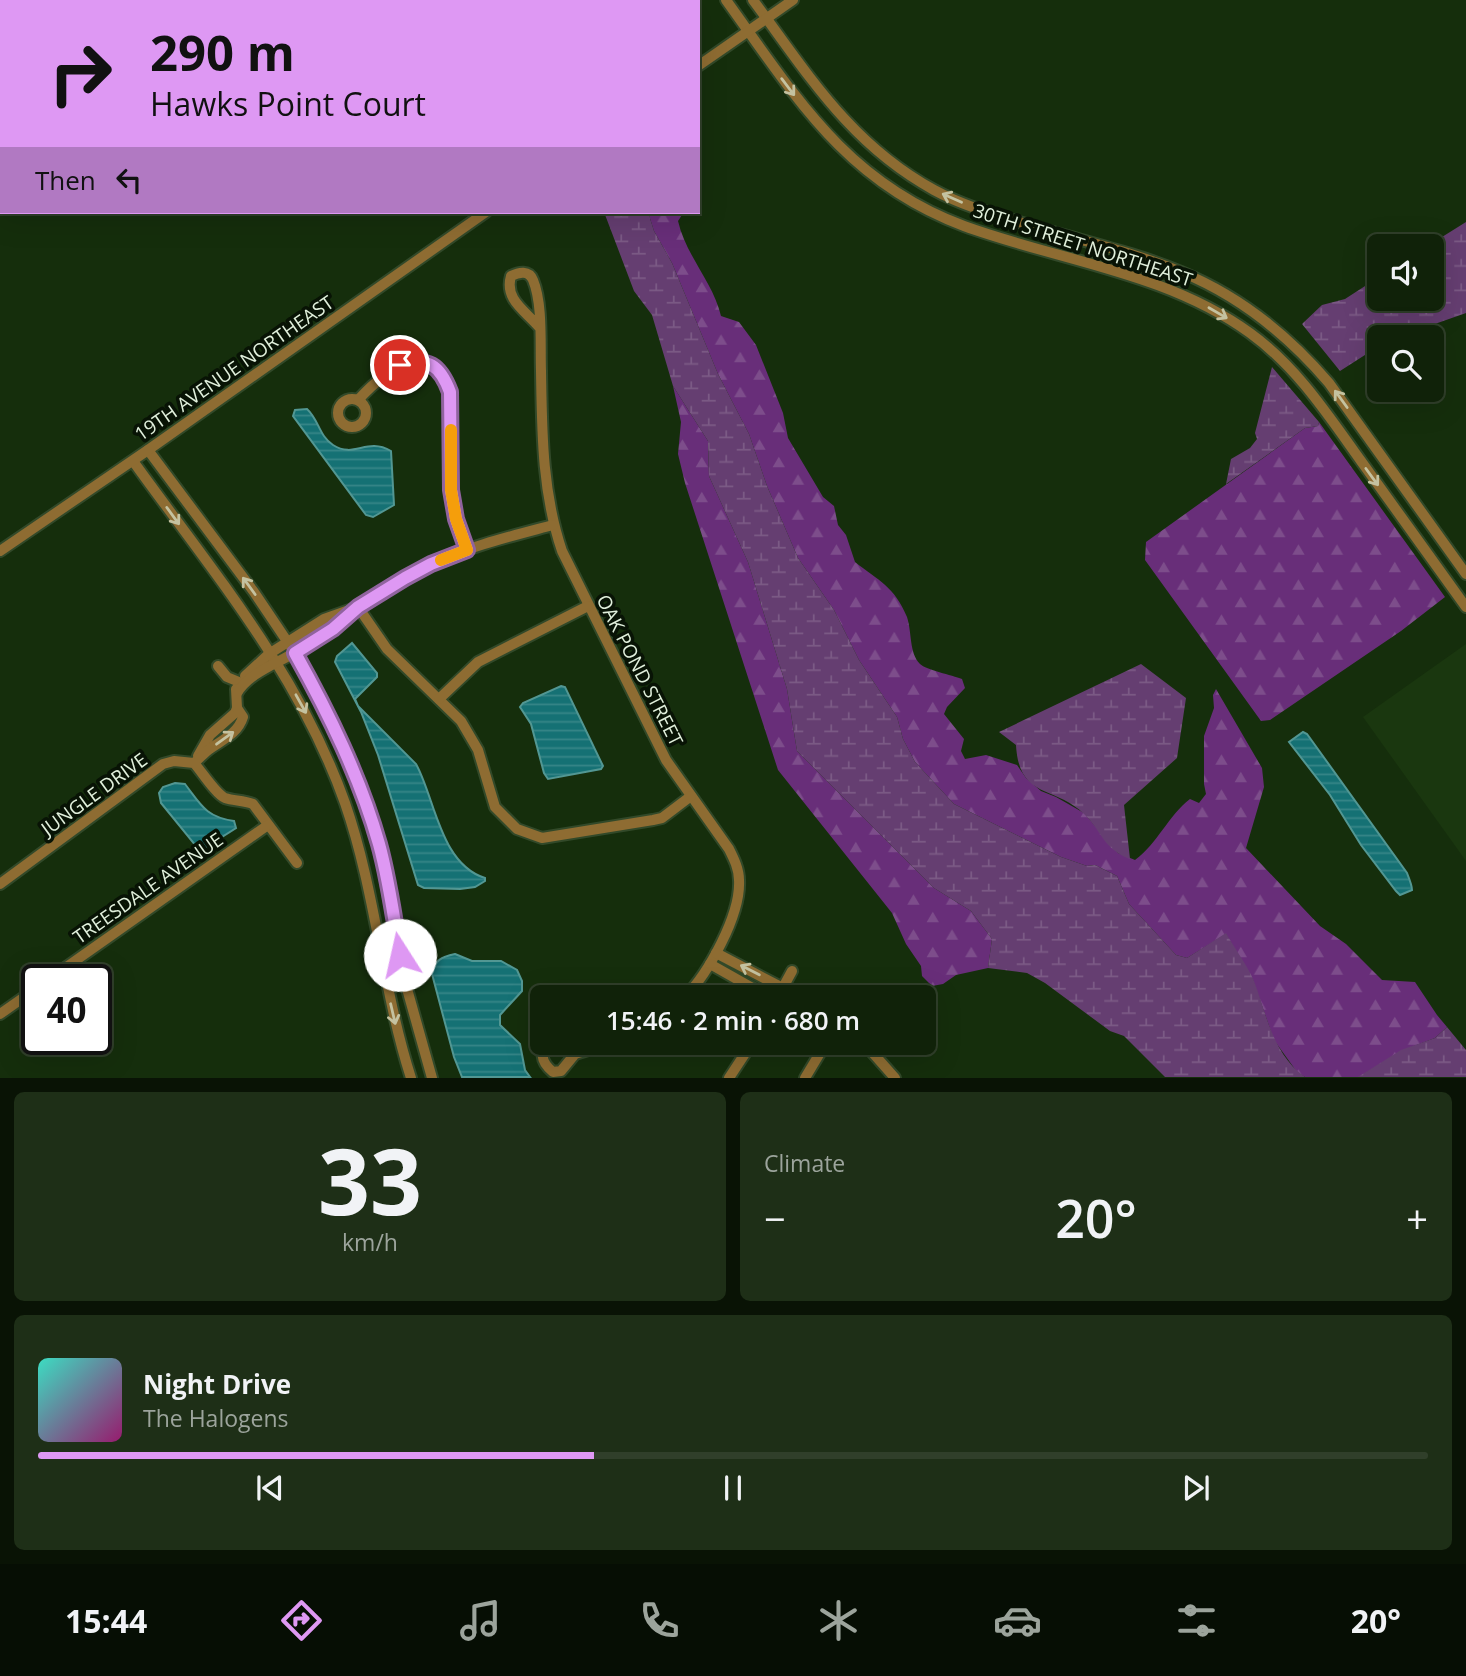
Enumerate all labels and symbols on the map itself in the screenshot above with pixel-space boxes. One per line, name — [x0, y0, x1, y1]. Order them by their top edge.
one-way arrow — [781, 77, 795, 96]
one-way arrow — [941, 191, 963, 204]
street label: 30TH STREET NORTHEAST — [970, 197, 1196, 293]
street label: 19TH AVENUE NORTHEAST — [129, 289, 339, 447]
one-way arrow — [1208, 306, 1228, 320]
pin — [370, 335, 430, 395]
one-way arrow — [1333, 390, 1348, 409]
one-way arrow — [1365, 467, 1380, 486]
one-way arrow — [166, 506, 180, 525]
one-way arrow — [242, 577, 256, 596]
street label: OAK POND STREET — [591, 590, 690, 751]
one-way arrow — [294, 693, 308, 713]
one-way arrow — [215, 731, 234, 745]
street label: JUNGLE DRIVE — [34, 747, 152, 842]
street label: TREESDALE AVENUE — [68, 826, 228, 950]
position arrow — [363, 918, 437, 992]
one-way arrow — [740, 963, 760, 977]
speed limit sign: 40 — [21, 964, 112, 1055]
one-way arrow — [386, 1002, 400, 1025]

